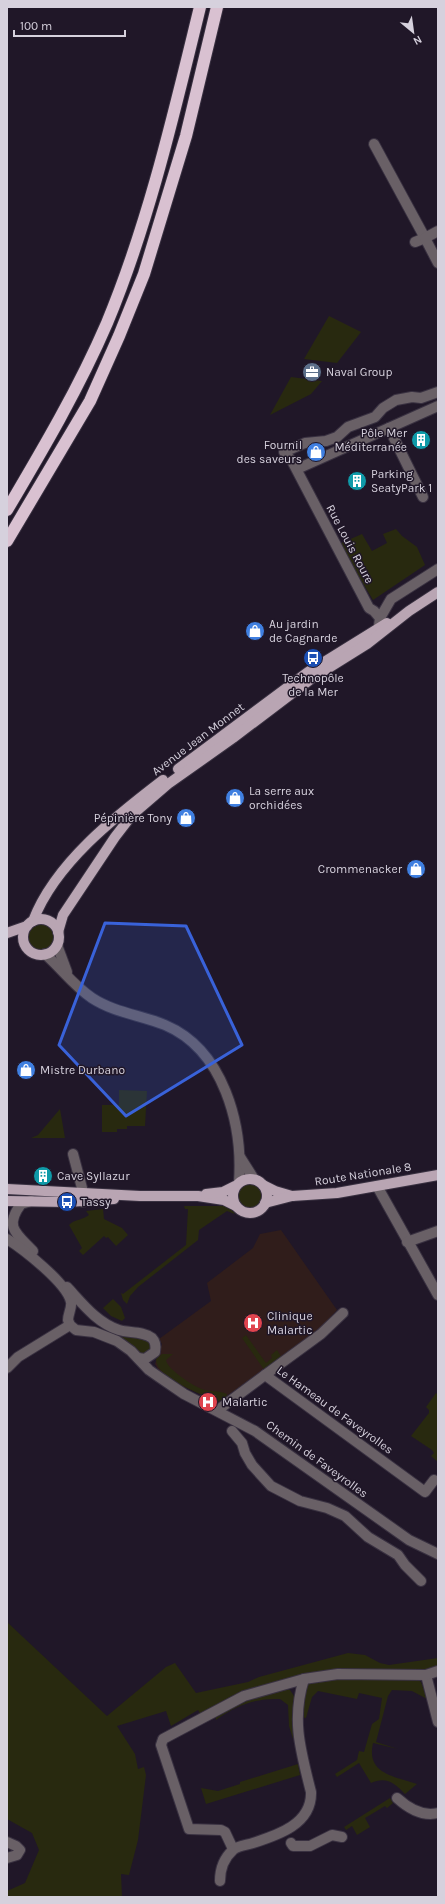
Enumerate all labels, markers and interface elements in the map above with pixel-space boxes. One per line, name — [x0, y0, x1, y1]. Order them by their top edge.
scale bar — [14, 12, 125, 38]
north arrow — [393, 12, 433, 52]
text: 100 m — [20, 19, 52, 33]
text: N — [411, 33, 424, 48]
office icon: Naval Group — [301, 361, 323, 383]
place label: Naval Group — [326, 365, 393, 379]
place label: Pôle Mer Méditerranée — [334, 426, 408, 454]
building icon: Pôle Mer Méditerranée — [410, 429, 432, 451]
place label: Fournil des saveurs — [237, 438, 302, 466]
shop icon: Fournil des saveurs — [305, 441, 327, 463]
place label: Parking SeatyPark 1 — [371, 467, 432, 495]
building icon: Parking SeatyPark 1 — [346, 470, 368, 492]
street label: Rue Louis Roure — [323, 502, 377, 586]
place label: Au jardin de Cagnarde — [269, 617, 337, 645]
shop icon: Au jardin de Cagnarde — [244, 620, 266, 642]
bus stop icon: Technopôle de la Mer — [302, 647, 324, 669]
place label: Technopôle de la Mer — [282, 671, 344, 699]
street label: Avenue Jean Monnet — [149, 699, 247, 778]
place label: La serre aux orchidées — [249, 784, 314, 812]
shop icon: La serre aux orchidées — [224, 787, 246, 809]
shop icon: Pépinière Tony — [175, 807, 197, 829]
place label: Pépinière Tony — [94, 811, 172, 825]
shop icon: Crommenacker — [405, 858, 427, 880]
place label: Crommenacker — [318, 862, 403, 876]
shop icon: Mistre Durbano — [15, 1059, 37, 1081]
place label: Mistre Durbano — [40, 1063, 125, 1077]
street label: Route Nationale 8 — [314, 1159, 412, 1189]
building icon: Cave Syllazur — [32, 1165, 54, 1187]
place label: Cave Syllazur — [57, 1169, 130, 1183]
bus stop icon: Tassy — [56, 1191, 78, 1213]
place label: Tassy — [81, 1195, 111, 1209]
place label: Clinique Malartic — [267, 1309, 313, 1337]
hospital icon: Clinique Malartic — [242, 1312, 264, 1334]
street label: Le Hameau de Faveyrolles — [274, 1363, 396, 1457]
hospital icon: Malartic — [197, 1391, 219, 1413]
place label: Malartic — [222, 1395, 267, 1409]
street label: Chemin de Faveyrolles — [263, 1417, 371, 1501]

